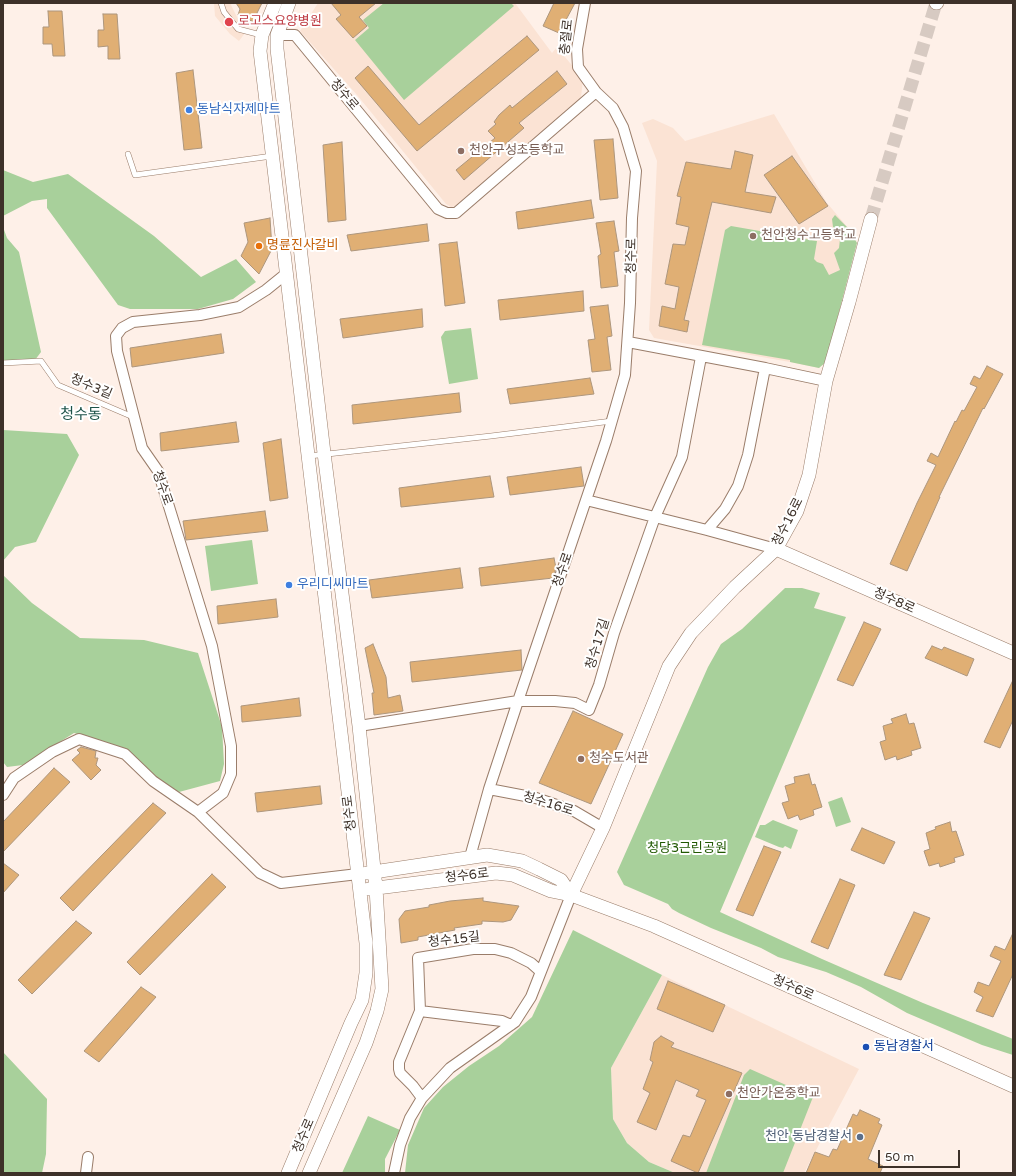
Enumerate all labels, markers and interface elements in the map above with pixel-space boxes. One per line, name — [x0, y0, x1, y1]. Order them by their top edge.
place label: 로고스요양병원 — [238, 14, 322, 30]
marker: 로고스요양병원 — [223, 16, 235, 28]
street label: 충절로 — [557, 18, 577, 56]
street label: 청수로 — [326, 76, 362, 114]
place label: 동남식자제마트 — [197, 102, 281, 118]
marker: 동남식자제마트 — [184, 105, 194, 115]
place label: 천안구성초등학교 — [469, 143, 565, 159]
marker: 천안구성초등학교 — [456, 146, 466, 156]
place label: 천안청수고등학교 — [761, 228, 857, 244]
marker: 천안청수고등학교 — [748, 231, 758, 241]
place label: 명륜진사갈비 — [267, 238, 339, 254]
street label: 청수로 — [624, 238, 640, 274]
marker: 명륜진사갈비 — [254, 241, 264, 251]
street label: 청수3길 — [68, 371, 114, 403]
district label: 청수동 — [60, 406, 102, 424]
street label: 청수로 — [149, 468, 175, 508]
street label: 청수16로 — [769, 495, 807, 549]
street label: 청수로 — [550, 550, 576, 590]
place label: 우리디씨마트 — [297, 577, 369, 593]
marker: 우리디씨마트 — [284, 580, 294, 590]
street label: 청수8로 — [871, 585, 917, 617]
street label: 청수17길 — [583, 617, 613, 671]
place label: 청수도서관 — [589, 751, 649, 767]
marker: 청수도서관 — [576, 754, 586, 764]
street label: 청수16로 — [521, 789, 575, 819]
street label: 청수로 — [340, 794, 360, 832]
park label: 청당3근린공원 — [647, 841, 727, 857]
street label: 청수6로 — [444, 866, 490, 886]
street label: 청수15길 — [427, 929, 481, 951]
street label: 청수6로 — [770, 972, 816, 1004]
place label: 동남경찰서 — [874, 1039, 934, 1055]
marker: 동남경찰서 — [861, 1042, 871, 1052]
place label: 천안가온중학교 — [737, 1086, 821, 1102]
marker: 천안가온중학교 — [724, 1089, 734, 1099]
street label: 청수로 — [290, 1116, 318, 1156]
place label: 천안 동남경찰서 — [765, 1129, 852, 1145]
marker: 천안 동남경찰서 — [855, 1132, 865, 1142]
scale bar — [880, 1142, 962, 1168]
text: 50 m — [885, 1150, 914, 1164]

